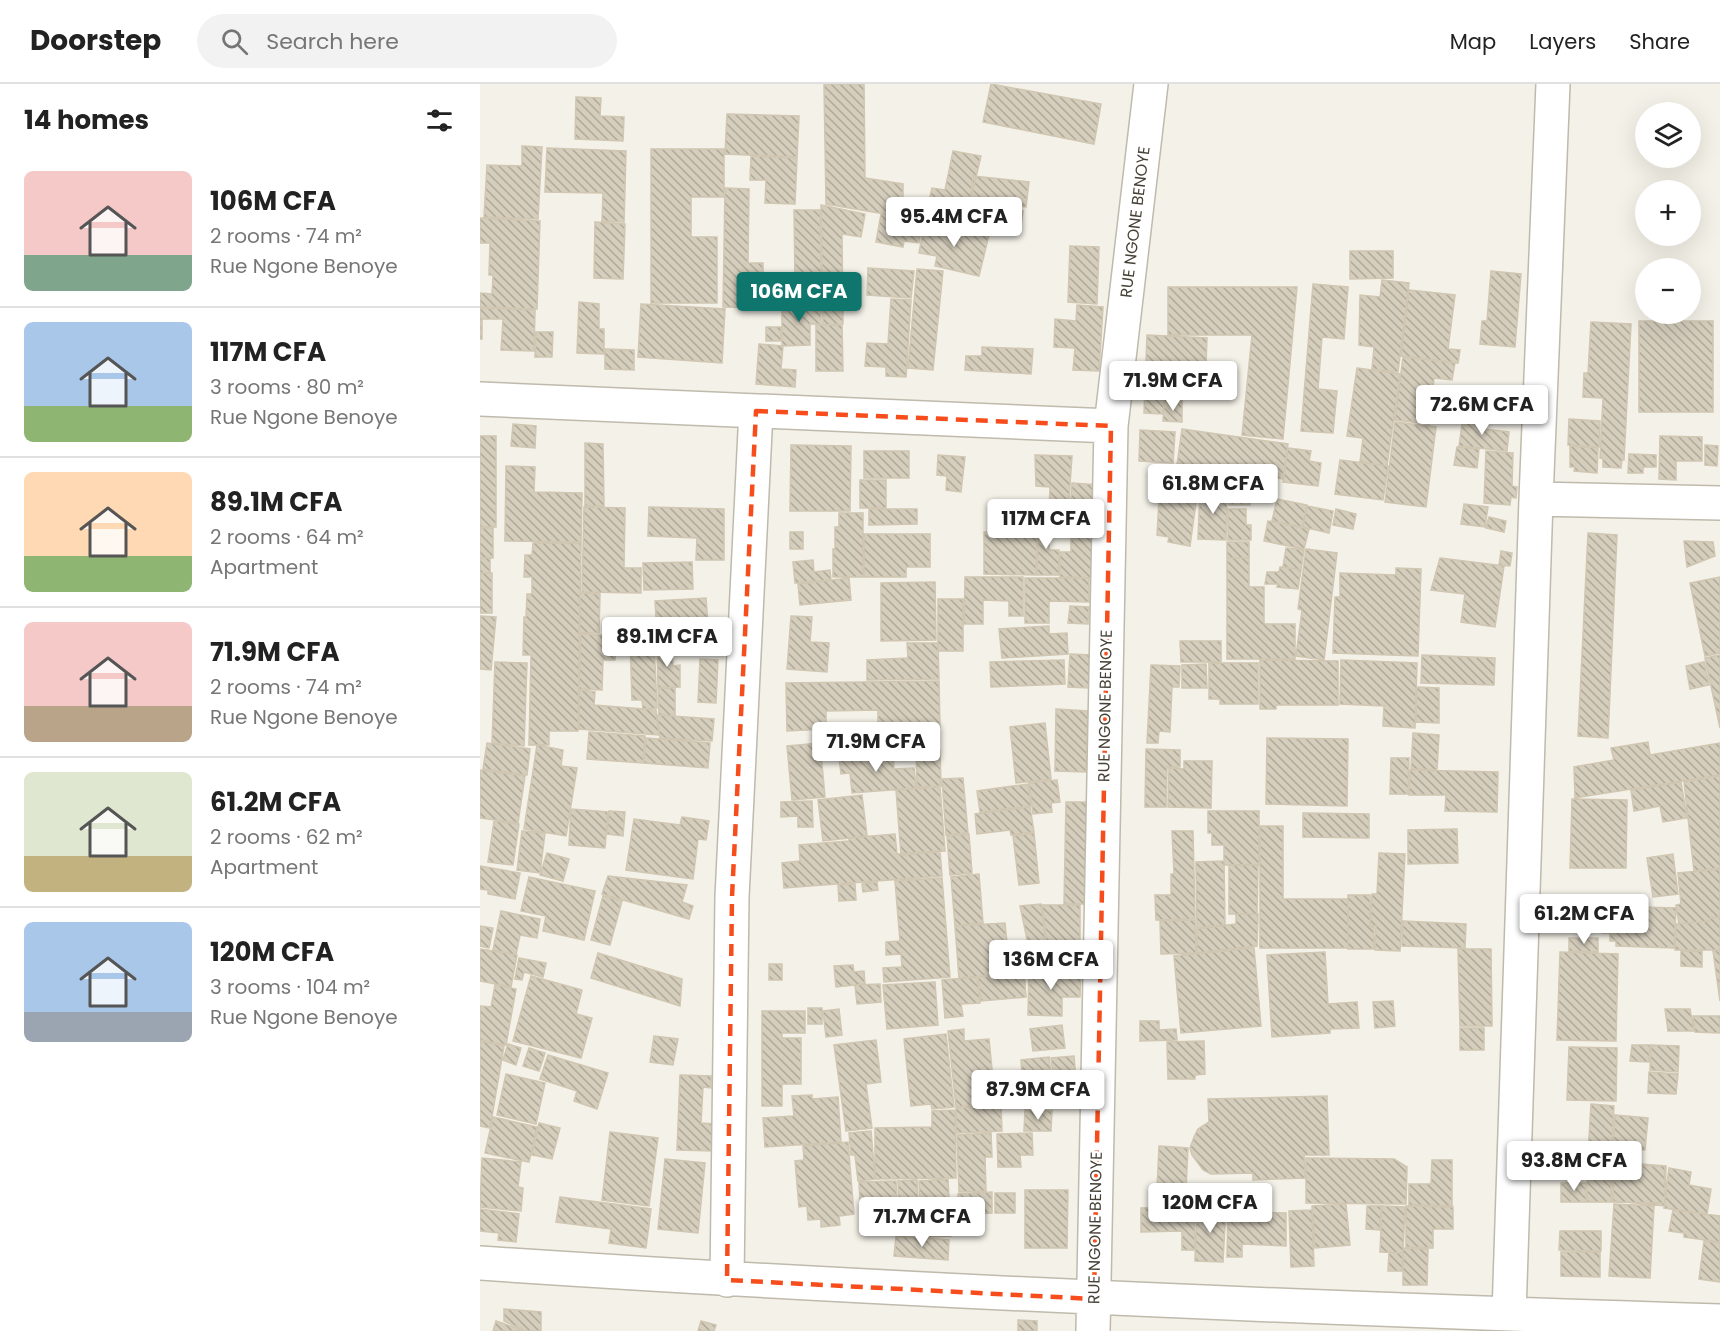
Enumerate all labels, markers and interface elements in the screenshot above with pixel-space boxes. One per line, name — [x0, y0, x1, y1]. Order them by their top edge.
search box — [197, 14, 617, 68]
text: Doorstep — [30, 21, 161, 60]
icon: search — [218, 25, 251, 58]
text: Search here — [266, 26, 399, 57]
text: Map — [1450, 27, 1496, 56]
text: Layers — [1529, 27, 1596, 56]
text: Share — [1629, 27, 1690, 56]
text: 14 homes — [24, 102, 149, 138]
map controls — [1635, 102, 1701, 324]
button: layers — [1635, 102, 1701, 168]
icon: filters — [423, 104, 456, 137]
street label: RUE NGONE BENOYE — [1114, 145, 1156, 299]
button: + — [1635, 180, 1701, 246]
text: 106M CFA — [210, 183, 336, 219]
icon: home — [72, 195, 144, 267]
pin: 95.4M CFA — [885, 197, 1023, 248]
text: 95.4M CFA — [900, 202, 1008, 230]
text: 2 rooms · 74 m² — [210, 222, 362, 250]
text: Rue Ngone Benoye — [210, 252, 398, 280]
button: − — [1635, 258, 1701, 324]
pin: 106M CFA — [737, 272, 861, 323]
text: 106M CFA — [751, 277, 847, 305]
text: 117M CFA — [210, 334, 326, 370]
icon: home — [72, 346, 144, 418]
pin: 71.9M CFA — [1104, 361, 1242, 412]
text: 71.9M CFA — [1123, 366, 1223, 394]
text: 3 rooms · 80 m² — [210, 373, 364, 401]
pin: 72.6M CFA — [1413, 385, 1551, 436]
text: 72.6M CFA — [1430, 390, 1534, 418]
text: Rue Ngone Benoye — [210, 403, 398, 431]
pin: 61.8M CFA — [1144, 464, 1282, 515]
text: 61.8M CFA — [1162, 469, 1264, 497]
text: 89.1M CFA — [210, 484, 343, 520]
icon: home — [72, 496, 144, 568]
pin: 117M CFA — [984, 499, 1108, 550]
text: 117M CFA — [1001, 504, 1091, 532]
text: 2 rooms · 64 m² — [210, 523, 364, 551]
text: Apartment — [210, 553, 318, 581]
pin: 89.1M CFA — [598, 617, 736, 668]
text: 89.1M CFA — [616, 622, 718, 650]
street label: RUE NGONE BENOYE — [1092, 630, 1118, 782]
text: 71.9M CFA — [210, 634, 340, 670]
icon: home — [72, 646, 144, 718]
text: 2 rooms · 74 m² — [210, 673, 362, 701]
text: Rue Ngone Benoye — [210, 703, 398, 731]
pin: 71.9M CFA — [807, 722, 945, 773]
text: 71.9M CFA — [826, 727, 926, 755]
text: 61.2M CFA — [210, 784, 341, 820]
icon: home — [72, 796, 144, 868]
text: 2 rooms · 62 m² — [210, 823, 363, 851]
text: Apartment — [210, 853, 318, 881]
pin: 61.2M CFA — [1515, 894, 1653, 945]
text: 61.2M CFA — [1534, 899, 1634, 927]
text: 120M CFA — [210, 934, 334, 970]
pin: 136M CFA — [989, 940, 1113, 991]
text: 136M CFA — [1003, 945, 1099, 973]
icon: home — [72, 946, 144, 1018]
text: 3 rooms · 104 m² — [210, 973, 370, 1001]
text: Rue Ngone Benoye — [210, 1003, 398, 1031]
pin: 87.9M CFA — [969, 1070, 1107, 1121]
text: 87.9M CFA — [985, 1075, 1091, 1103]
pin: 93.8M CFA — [1505, 1141, 1643, 1192]
text: 93.8M CFA — [1521, 1146, 1627, 1174]
street label: RUE NGONE BENOYE — [1082, 1152, 1108, 1304]
pin: 120M CFA — [1148, 1183, 1272, 1234]
text: 120M CFA — [1162, 1188, 1258, 1216]
pin: 71.7M CFA — [853, 1197, 991, 1248]
text: 71.7M CFA — [873, 1202, 971, 1230]

